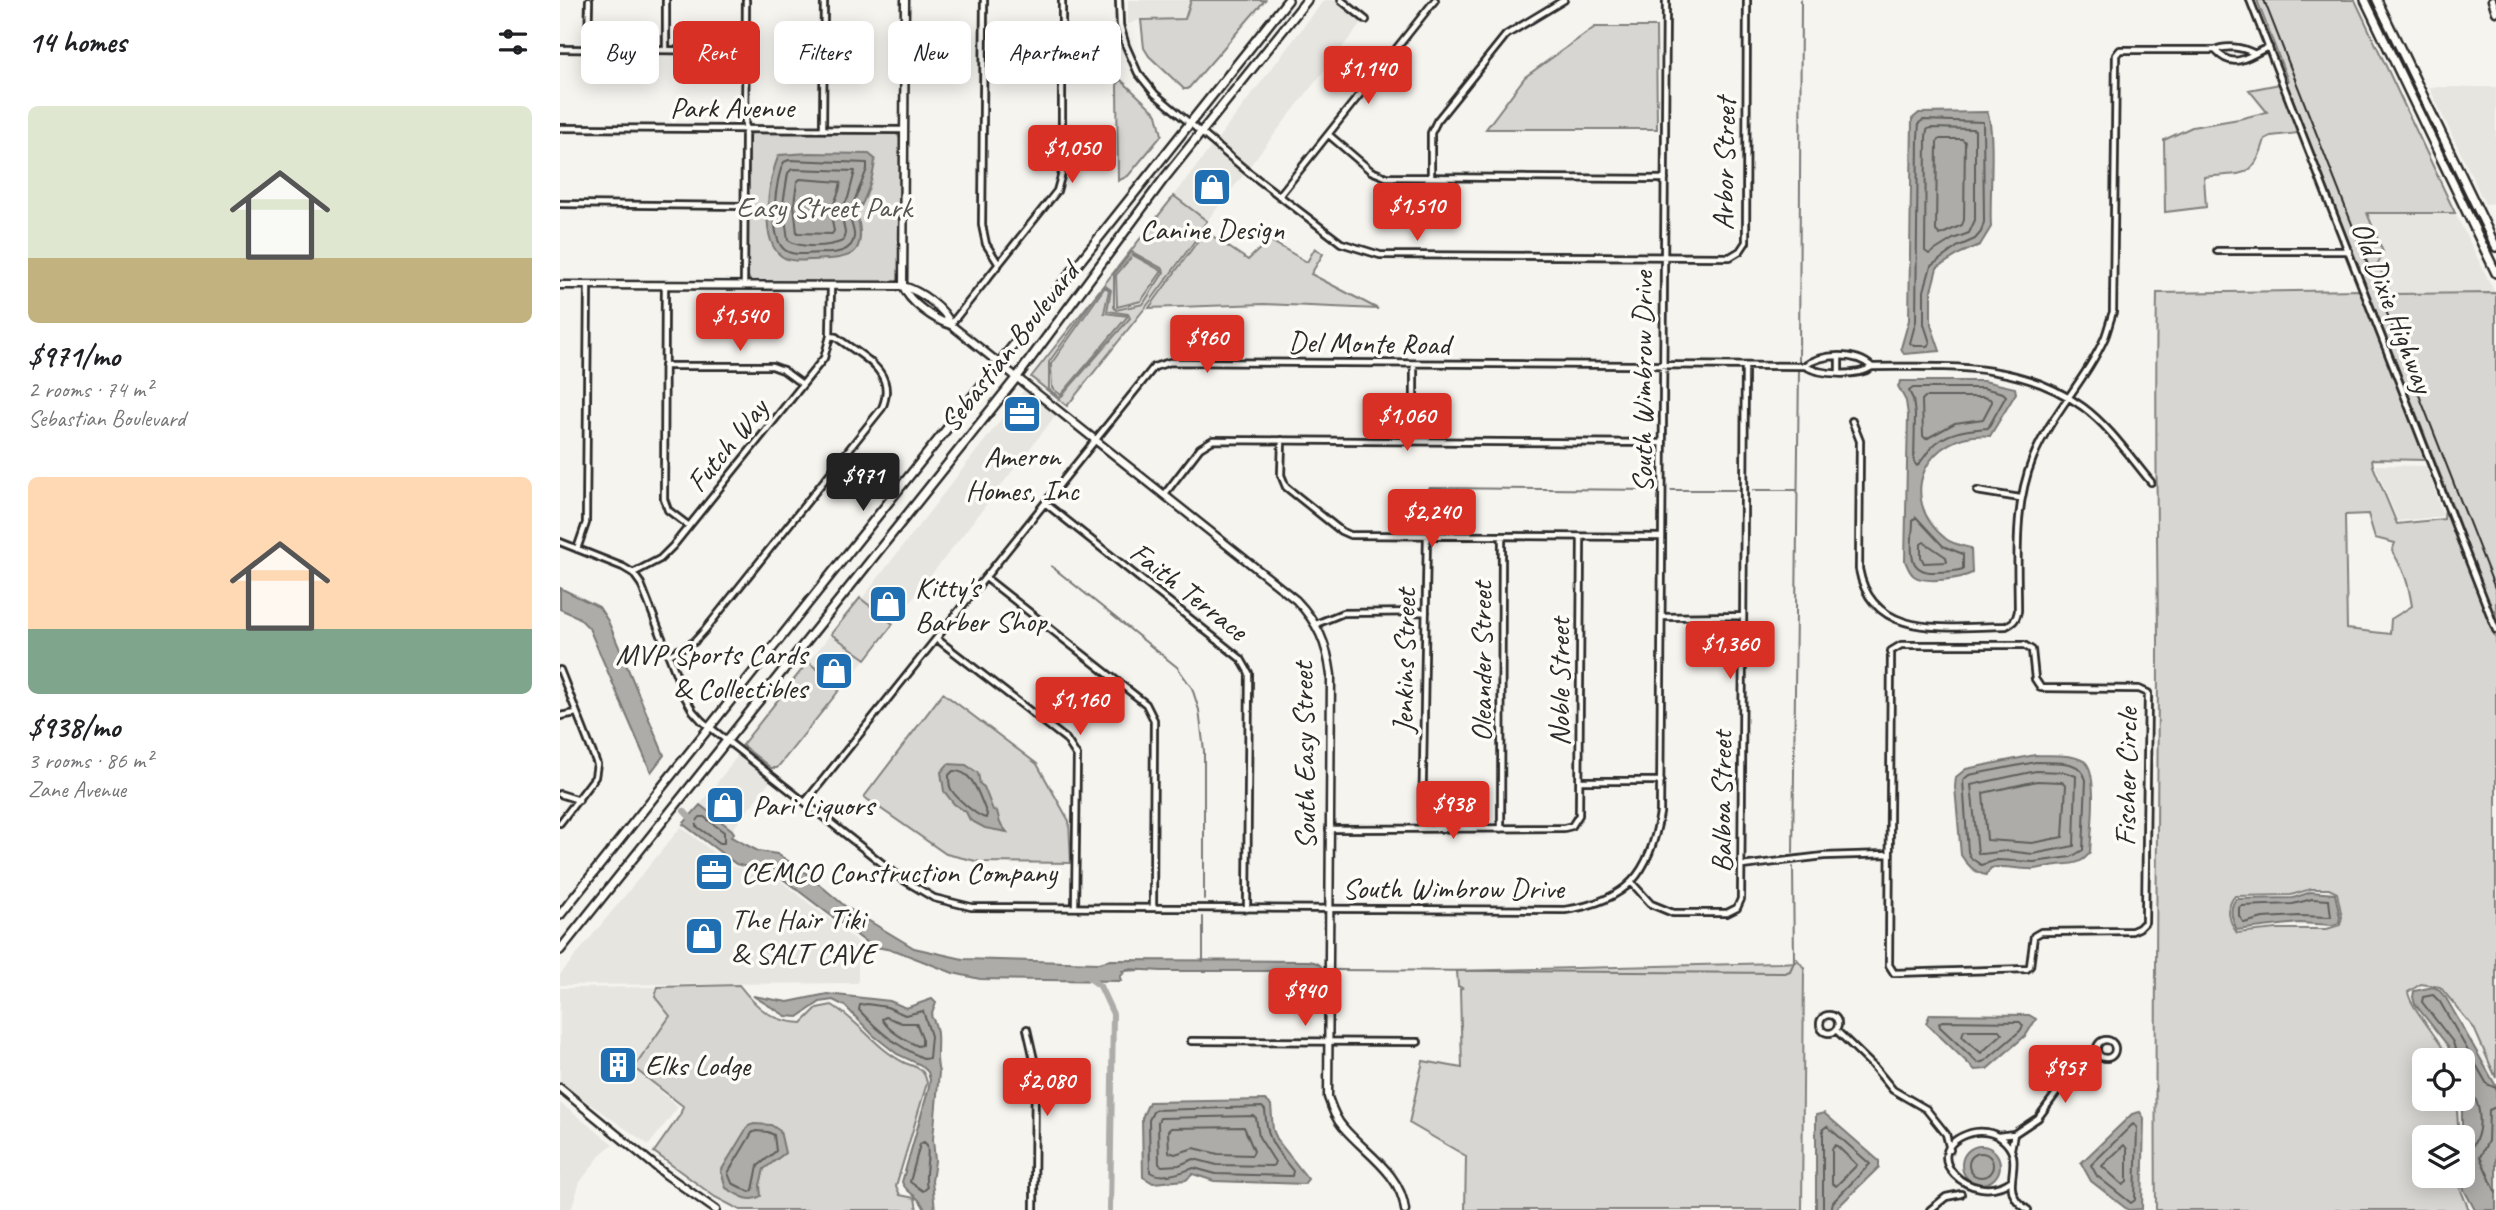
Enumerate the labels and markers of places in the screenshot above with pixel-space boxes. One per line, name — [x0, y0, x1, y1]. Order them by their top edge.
pin: $1,140 — [1311, 46, 1425, 106]
pin: $1,050 — [1015, 125, 1129, 185]
shop icon: Canine Design — [1191, 166, 1233, 208]
pin: $1,510 — [1360, 184, 1474, 243]
place label: Canine Design — [1140, 210, 1285, 248]
pin: $1,540 — [683, 294, 797, 353]
pin: $960 — [1166, 316, 1248, 375]
office icon: Ameron Homes, Inc — [1001, 393, 1043, 435]
pin: $1,060 — [1350, 393, 1464, 453]
place label: Ameron Homes, Inc — [965, 437, 1080, 509]
pin: $971 — [822, 454, 904, 513]
pin: $2,240 — [1375, 490, 1489, 549]
place label: Kitty's Barber Shop — [915, 568, 1048, 640]
shop icon: Kitty's Barber Shop — [867, 583, 909, 625]
pin: $1,360 — [1673, 622, 1787, 681]
place label: MVP Sports Cards & Collectibles — [616, 635, 810, 707]
shop icon: MVP Sports Cards & Collectibles — [813, 650, 855, 692]
pin: $1,160 — [1023, 678, 1137, 737]
pin: $938 — [1412, 782, 1494, 841]
shop icon: Pari Liquors — [704, 784, 746, 826]
place label: Pari Liquors — [752, 786, 877, 824]
office icon: CEMCO Construction Company — [693, 851, 735, 893]
place label: CEMCO Construction Company — [741, 853, 1059, 891]
place label: The Hair Tiki & SALT CAVE — [731, 900, 879, 972]
shop icon: The Hair Tiki & SALT CAVE — [683, 915, 725, 957]
pin: $940 — [1264, 968, 1346, 1028]
building icon: Elks Lodge — [597, 1044, 639, 1086]
place label: Elks Lodge — [645, 1046, 752, 1084]
pin: $957 — [2024, 1046, 2106, 1105]
pin: $2,080 — [990, 1058, 1104, 1118]

